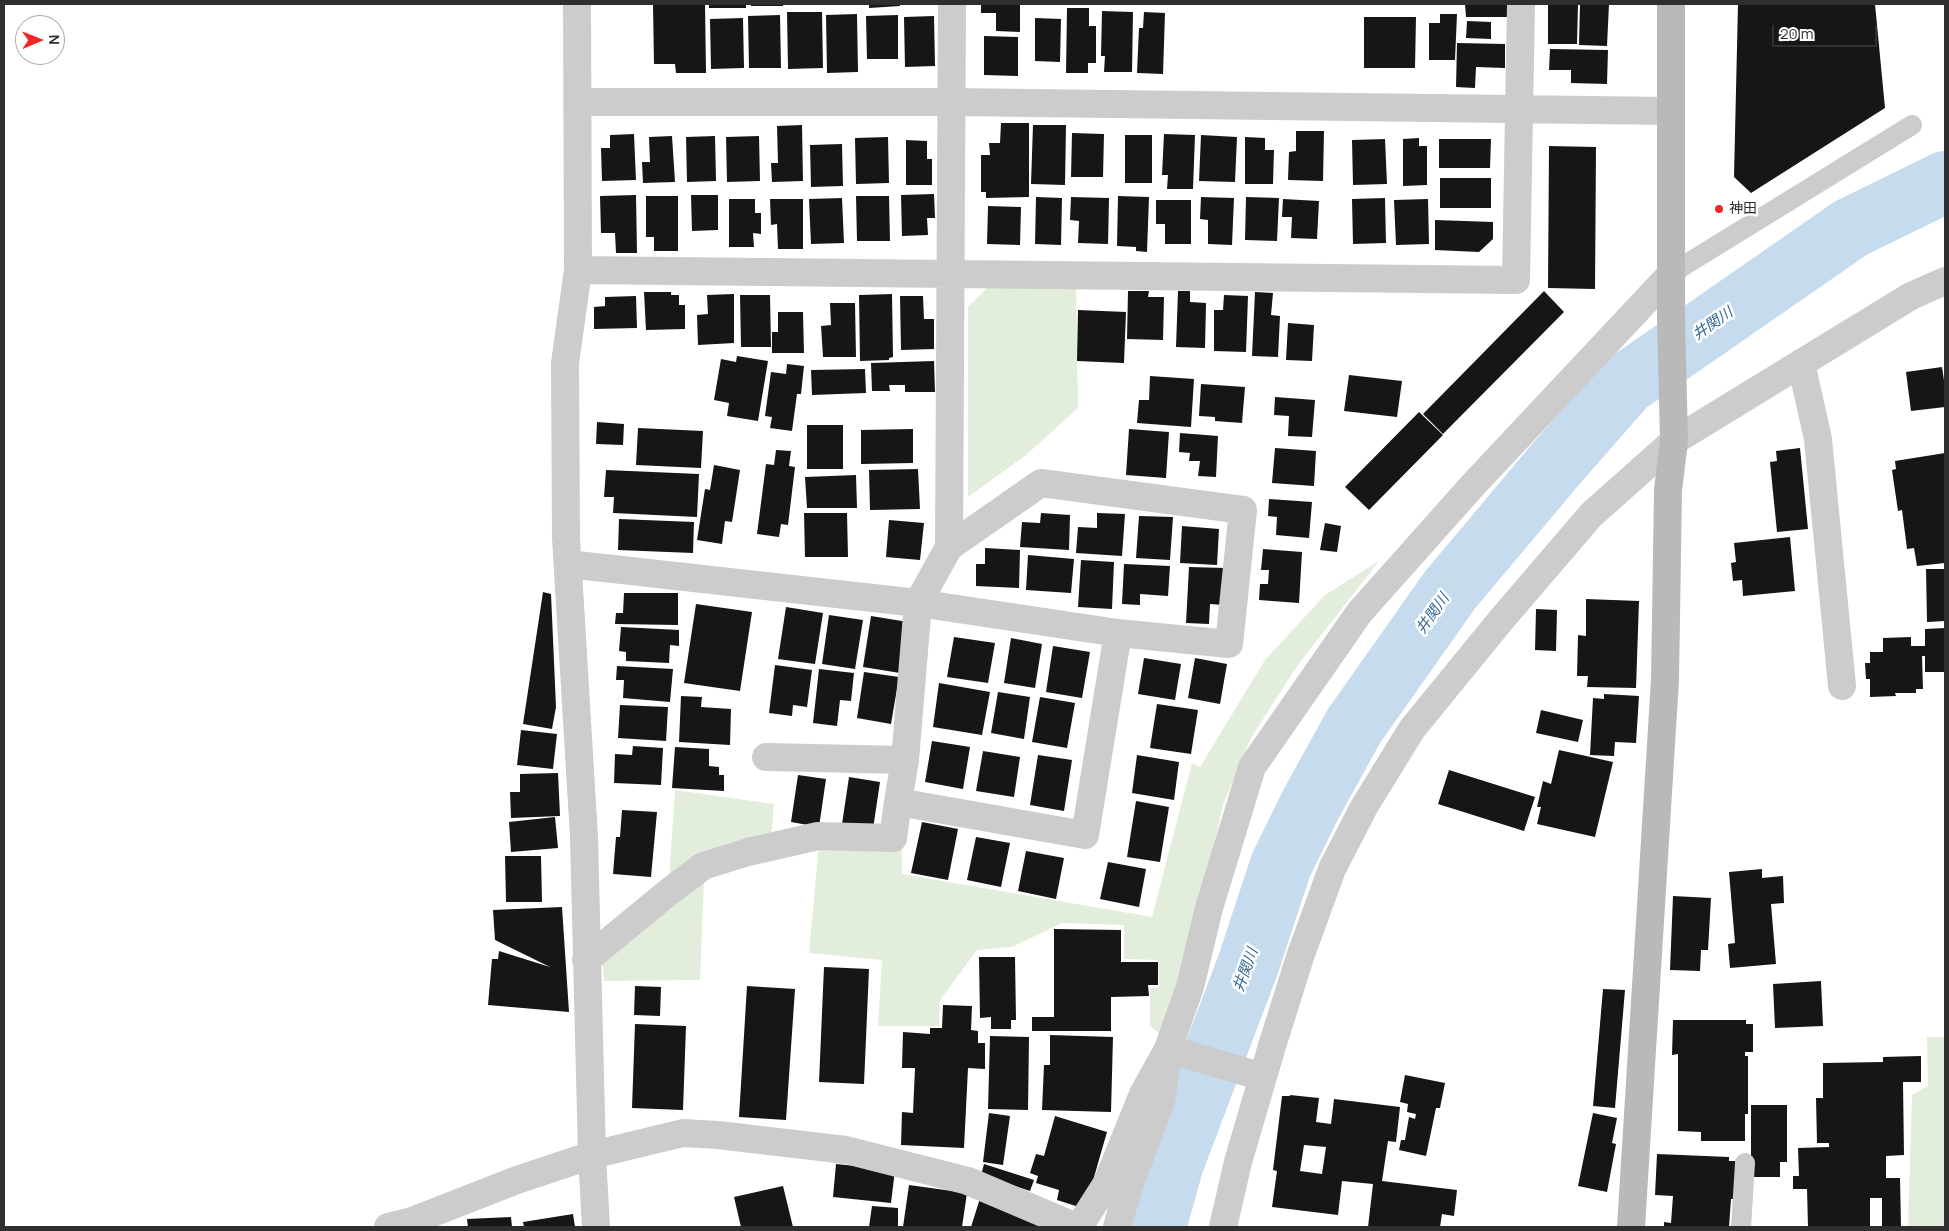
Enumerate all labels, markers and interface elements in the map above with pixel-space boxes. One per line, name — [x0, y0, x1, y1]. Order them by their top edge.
north arrow — [15, 15, 65, 65]
scale bar — [1774, 15, 1879, 47]
text: 20 m — [1780, 23, 1813, 44]
text: N — [45, 35, 64, 45]
place label: 神田 — [1729, 201, 1757, 217]
marker: 神田 — [1713, 203, 1725, 215]
water label: 井関川 — [1689, 304, 1737, 344]
water label: 井関川 — [1413, 590, 1453, 638]
water label: 井関川 — [1230, 946, 1262, 994]

